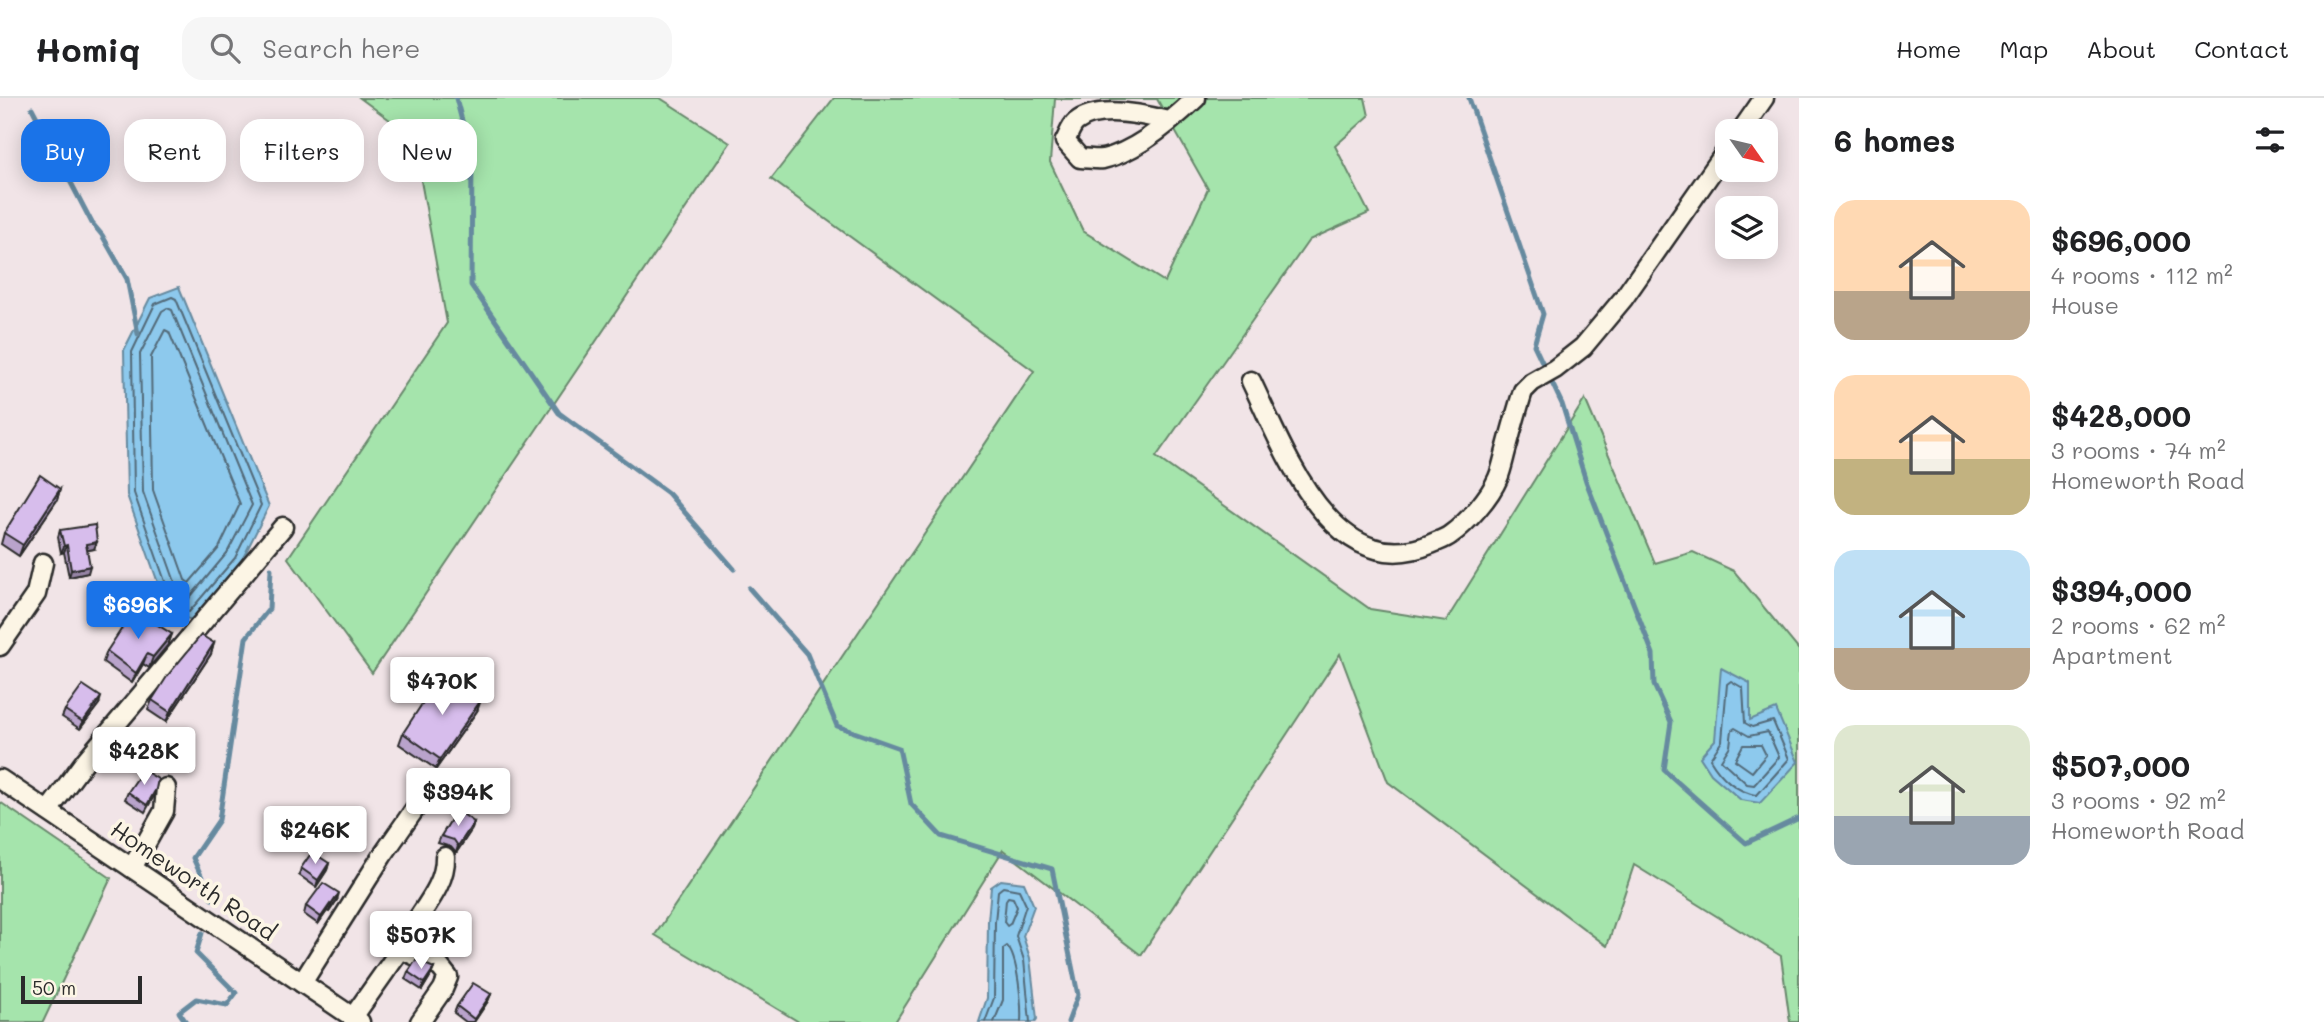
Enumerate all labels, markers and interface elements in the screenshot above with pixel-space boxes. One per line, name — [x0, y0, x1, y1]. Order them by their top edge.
search box — [182, 17, 672, 80]
text: Homiq — [35, 27, 140, 70]
icon: search — [206, 29, 244, 67]
text: Search here — [262, 31, 420, 65]
text: Home — [1896, 33, 1961, 64]
text: Map — [1999, 33, 2048, 64]
text: About — [2086, 33, 2156, 64]
text: Contact — [2194, 33, 2289, 64]
chip: Buy — [21, 119, 110, 182]
chip: Rent — [124, 119, 226, 182]
chip: Filters — [240, 119, 364, 182]
chip: New — [378, 119, 477, 182]
north arrow — [1715, 119, 1778, 182]
map controls — [1715, 119, 1778, 259]
text: 6 homes — [1834, 120, 1955, 160]
icon: filters — [2251, 121, 2289, 159]
button: layers — [1715, 196, 1778, 259]
text: $696,000 — [2051, 220, 2191, 260]
icon: home — [1890, 228, 1974, 312]
text: 4 rooms · 112 m² — [2051, 260, 2233, 290]
text: House — [2051, 290, 2119, 320]
text: $428,000 — [2051, 395, 2191, 435]
icon: home — [1890, 403, 1974, 487]
text: 3 rooms · 74 m² — [2051, 435, 2226, 465]
text: Homeworth Road — [2051, 465, 2244, 495]
text: $394,000 — [2051, 570, 2192, 610]
icon: home — [1890, 578, 1974, 662]
pin: $696K — [89, 582, 187, 641]
text: $696K — [102, 589, 174, 619]
text: 2 rooms · 62 m² — [2051, 610, 2225, 640]
text: Apartment — [2051, 640, 2173, 670]
pin: $470K — [393, 658, 491, 717]
text: $470K — [406, 665, 478, 695]
pin: $428K — [95, 728, 193, 787]
text: $428K — [108, 735, 180, 765]
text: $507,000 — [2051, 745, 2190, 785]
icon: home — [1890, 753, 1974, 837]
pin: $394K — [409, 768, 507, 828]
text: $394K — [422, 776, 494, 806]
text: 3 rooms · 92 m² — [2051, 785, 2226, 815]
pin: $246K — [266, 806, 364, 866]
street label: Homeworth Road — [105, 813, 283, 947]
text: $246K — [280, 814, 350, 844]
text: Homeworth Road — [2051, 815, 2244, 845]
pin: $507K — [372, 912, 470, 971]
text: $507K — [386, 919, 456, 949]
scale bar — [21, 973, 142, 1005]
text: 50 m — [32, 975, 76, 1000]

